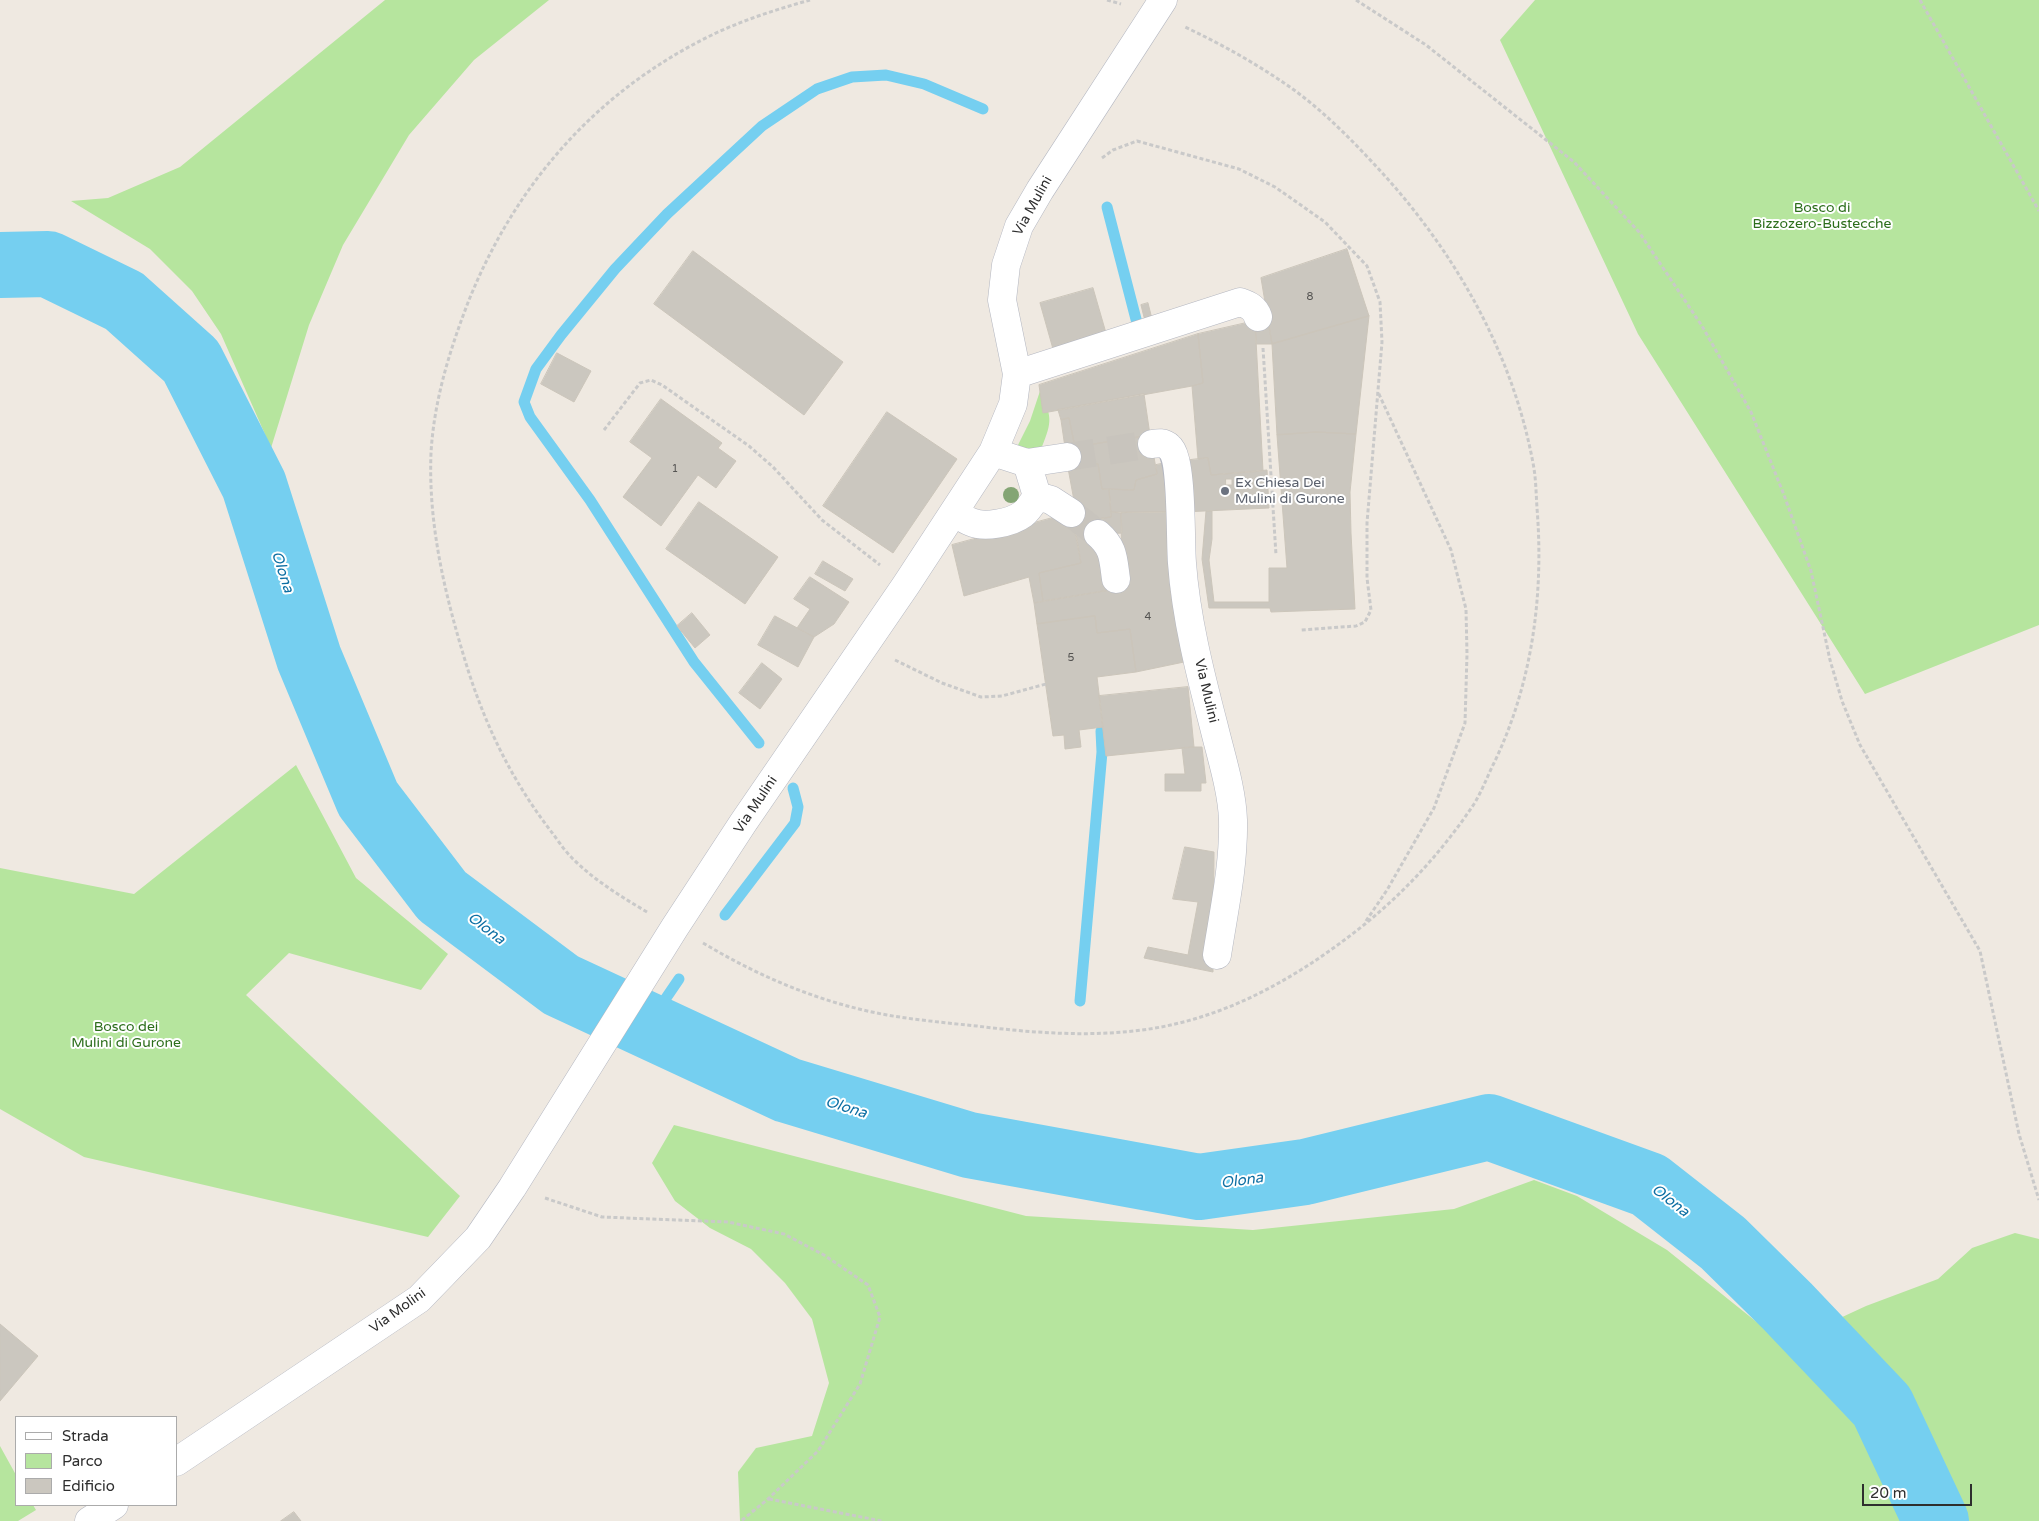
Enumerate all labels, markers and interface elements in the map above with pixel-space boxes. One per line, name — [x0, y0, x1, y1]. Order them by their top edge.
street label: Via Mulini — [1010, 173, 1056, 239]
park label: Bosco di Bizzozero-Bustecche — [1752, 200, 1892, 232]
house number: 8 — [1307, 290, 1313, 304]
house number: 1 — [672, 462, 678, 476]
place label: Ex Chiesa Dei Mulini di Gurone — [1235, 475, 1345, 508]
marker: Ex Chiesa Dei Mulini di Gurone — [1219, 485, 1231, 497]
water label: Olona — [267, 549, 297, 595]
house number: 4 — [1145, 610, 1151, 624]
house number: 5 — [1068, 651, 1074, 665]
street label: Via Mulini — [1190, 657, 1222, 725]
street label: Via Mulini — [731, 773, 781, 837]
water label: Olona — [464, 909, 508, 949]
park label: Bosco dei Mulini di Gurone — [71, 1019, 181, 1052]
water label: Olona — [823, 1093, 869, 1123]
water label: Olona — [1220, 1169, 1264, 1193]
water label: Olona — [1648, 1181, 1692, 1221]
street label: Via Molini — [367, 1285, 429, 1337]
legend — [15, 1416, 178, 1506]
text: Strada — [62, 1427, 109, 1445]
text: Parco — [62, 1452, 103, 1470]
scale bar — [1864, 1474, 1974, 1506]
text: Edificio — [62, 1477, 115, 1495]
text: 20 m — [1870, 1484, 1907, 1502]

